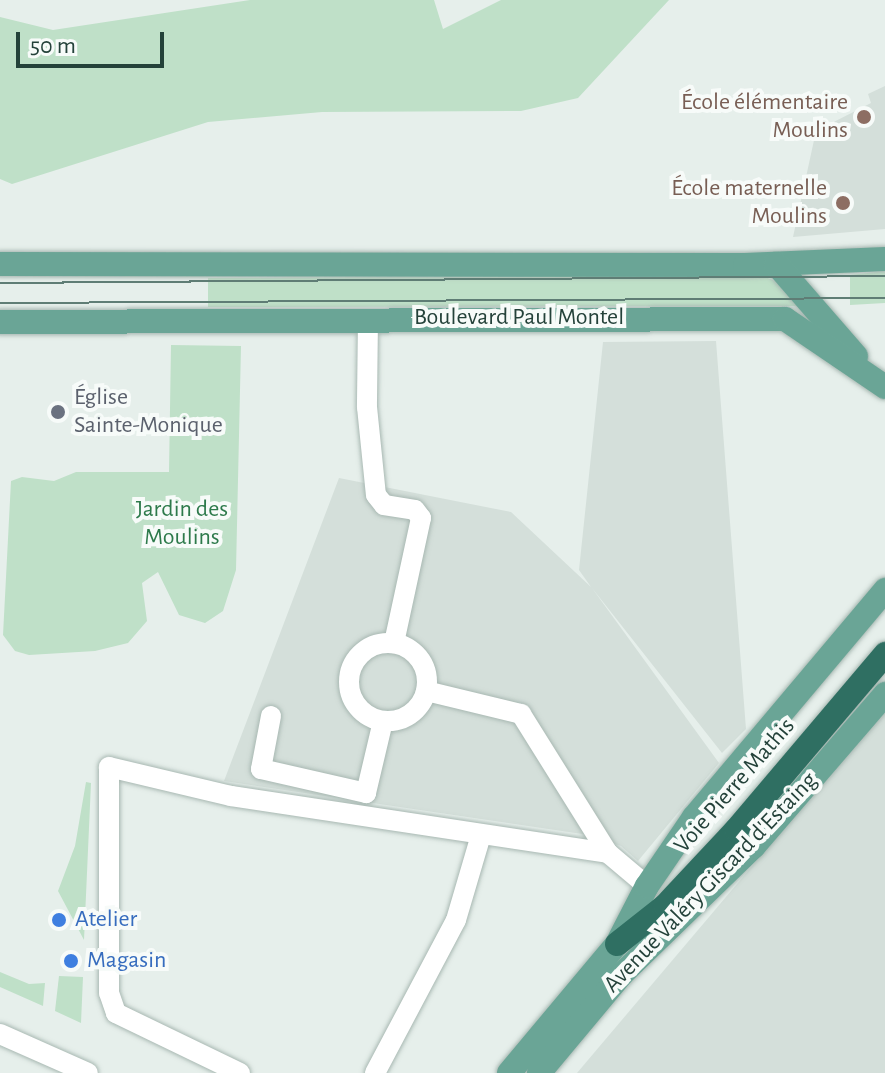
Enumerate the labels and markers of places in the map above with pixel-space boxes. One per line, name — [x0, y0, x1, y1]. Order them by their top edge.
place label: École élémentaire Moulins — [681, 89, 848, 145]
marker: École élémentaire Moulins — [855, 108, 873, 126]
place label: École maternelle Moulins — [671, 175, 827, 231]
marker: École maternelle Moulins — [834, 194, 852, 212]
place label: Église Sainte-Monique — [74, 384, 223, 440]
marker: Église Sainte-Monique — [49, 403, 67, 421]
place label: Atelier — [75, 906, 137, 934]
marker: Atelier — [50, 911, 68, 929]
place label: Magasin — [87, 947, 166, 975]
marker: Magasin — [62, 952, 80, 970]

